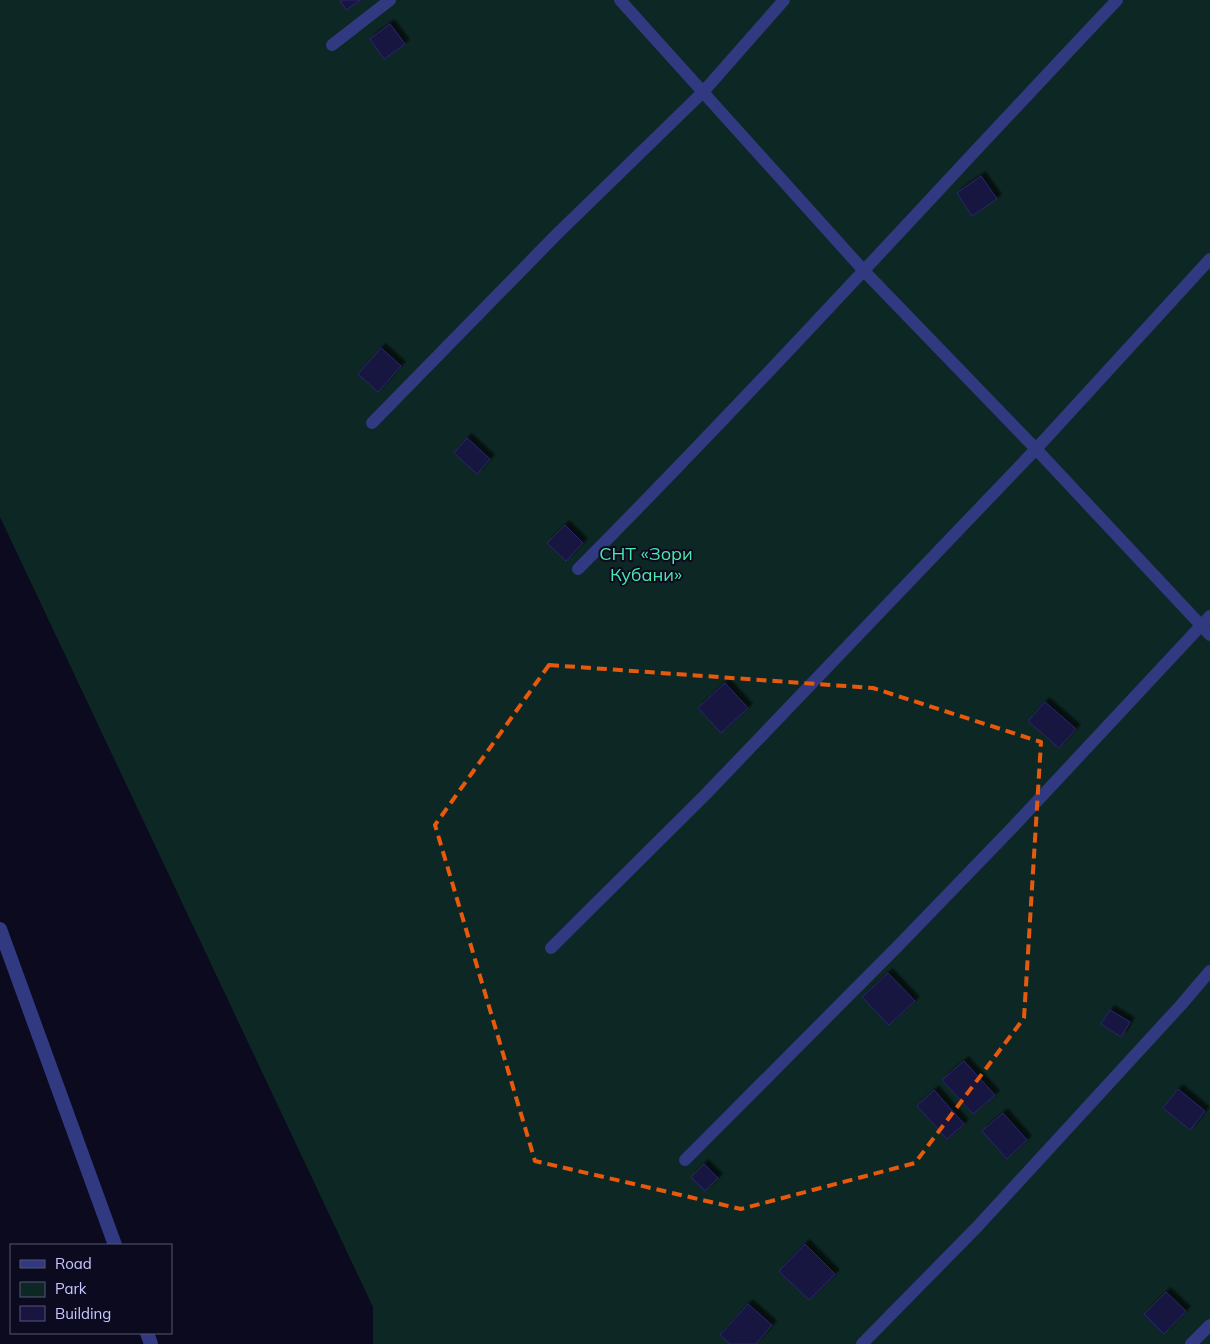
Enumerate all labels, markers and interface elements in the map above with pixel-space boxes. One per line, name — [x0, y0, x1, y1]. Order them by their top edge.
park label: СНТ «Зори Кубани» — [599, 542, 693, 586]
legend — [10, 1244, 172, 1334]
text: Road — [55, 1254, 92, 1273]
text: Park — [55, 1279, 87, 1298]
text: Building — [55, 1304, 111, 1323]

